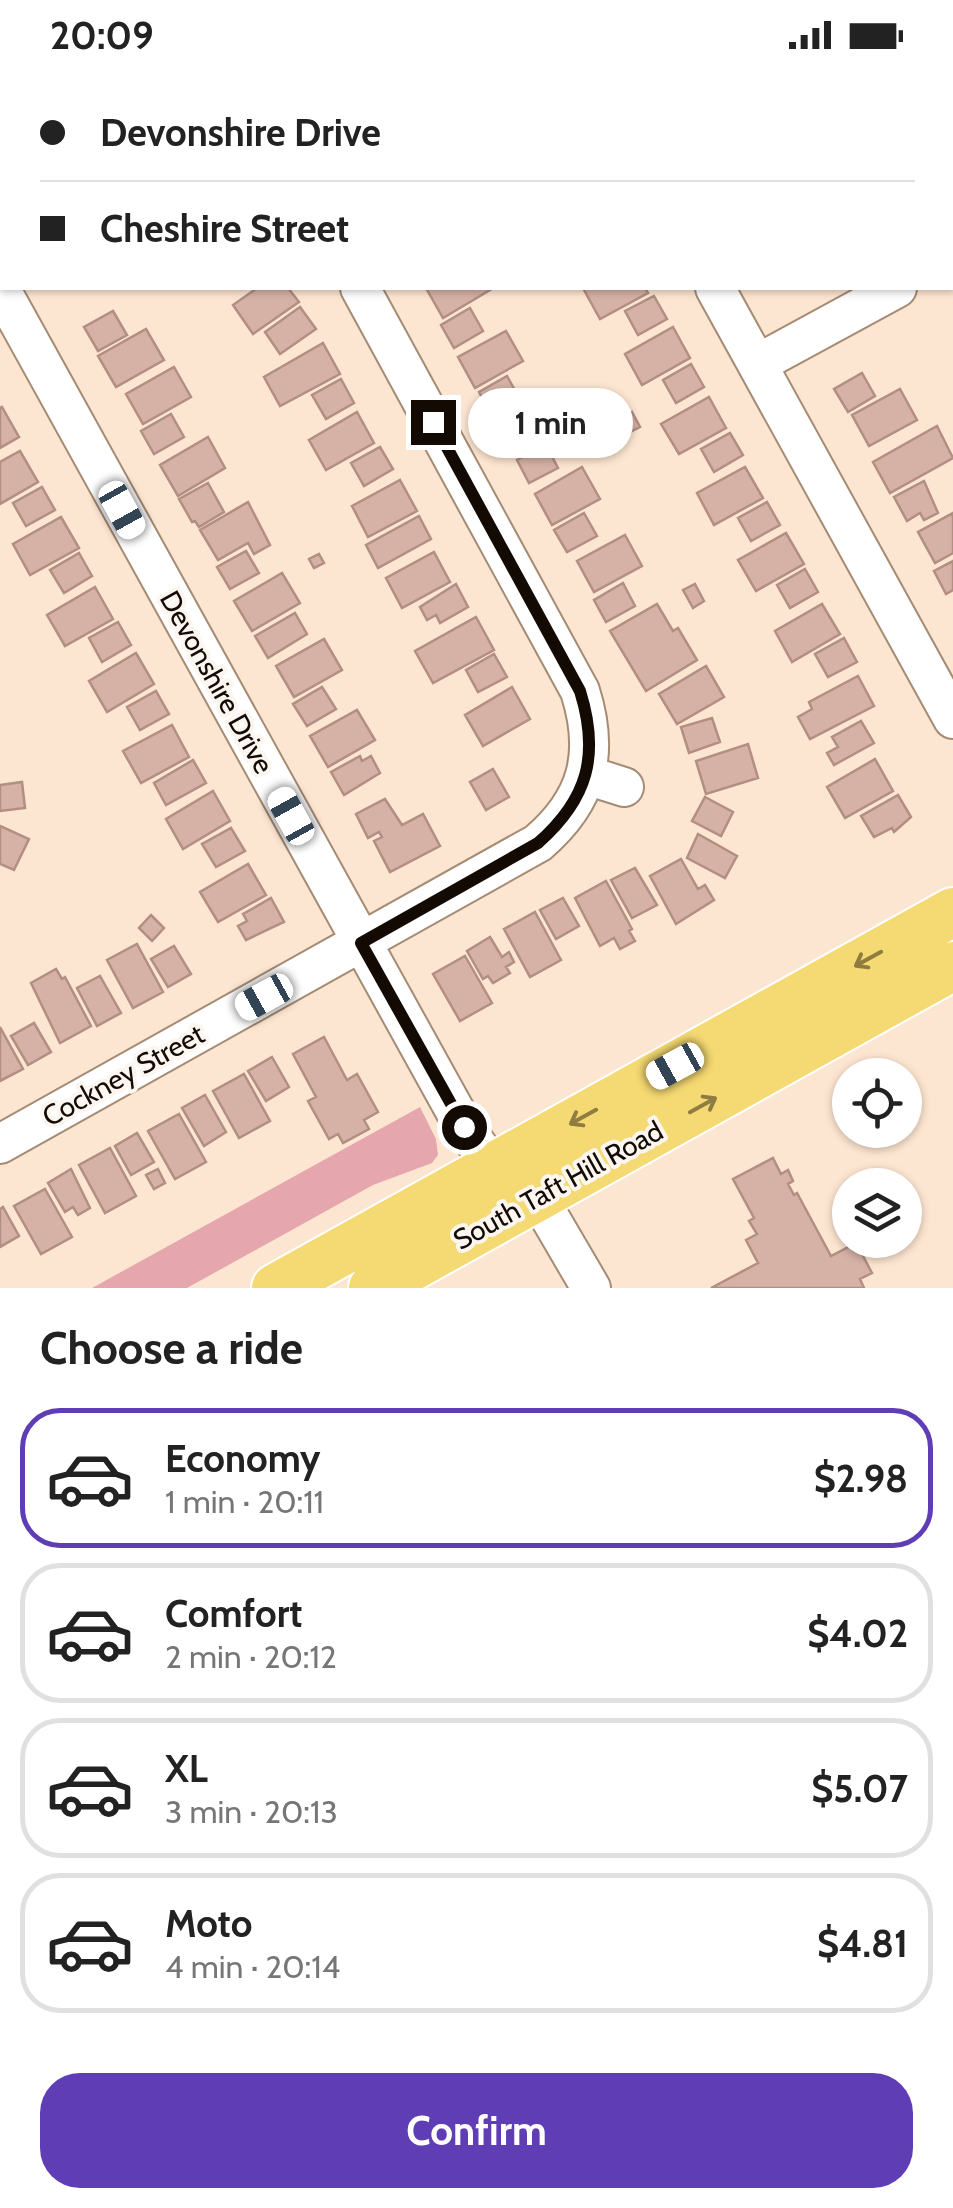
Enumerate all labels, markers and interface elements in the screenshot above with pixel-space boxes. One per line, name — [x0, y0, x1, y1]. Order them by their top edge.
text: 20:09 — [50, 12, 154, 59]
text: Devonshire Drive — [100, 109, 381, 156]
text: Cheshire Street — [100, 205, 349, 252]
callout: 1 min — [468, 387, 633, 457]
route end — [411, 400, 456, 445]
text: 1 min — [514, 403, 587, 442]
car — [94, 476, 150, 544]
street label: Devonshire Drive — [153, 585, 281, 779]
car — [263, 782, 319, 850]
one-way arrow — [853, 950, 883, 970]
car — [230, 969, 298, 1025]
street label: Cockney Street — [36, 1017, 210, 1133]
car — [641, 1038, 709, 1094]
map controls — [832, 1058, 922, 1258]
button: locate — [832, 1058, 922, 1148]
one-way arrow — [687, 1094, 717, 1114]
route start — [442, 1105, 487, 1150]
one-way arrow — [569, 1108, 599, 1127]
street label: South Taft Hill Road — [447, 1113, 669, 1257]
button: layers — [832, 1168, 922, 1258]
text: Choose a ride — [40, 1321, 303, 1375]
icon: car — [45, 1433, 135, 1523]
text: Economy — [165, 1435, 320, 1482]
text: $2.98 — [814, 1455, 908, 1502]
text: 1 min · 20:11 — [165, 1482, 324, 1521]
icon: car — [45, 1588, 135, 1678]
text: Comfort — [165, 1590, 302, 1637]
text: $4.02 — [807, 1610, 908, 1657]
text: 2 min · 20:12 — [165, 1637, 337, 1676]
icon: car — [45, 1743, 135, 1833]
text: XL — [165, 1745, 208, 1792]
text: $5.07 — [811, 1765, 908, 1812]
text: 3 min · 20:13 — [165, 1792, 338, 1831]
icon: car — [45, 1898, 135, 1988]
text: Moto — [165, 1900, 252, 1947]
text: $4.81 — [817, 1920, 908, 1967]
text: 4 min · 20:14 — [165, 1947, 340, 1986]
button: Confirm — [40, 2073, 913, 2188]

